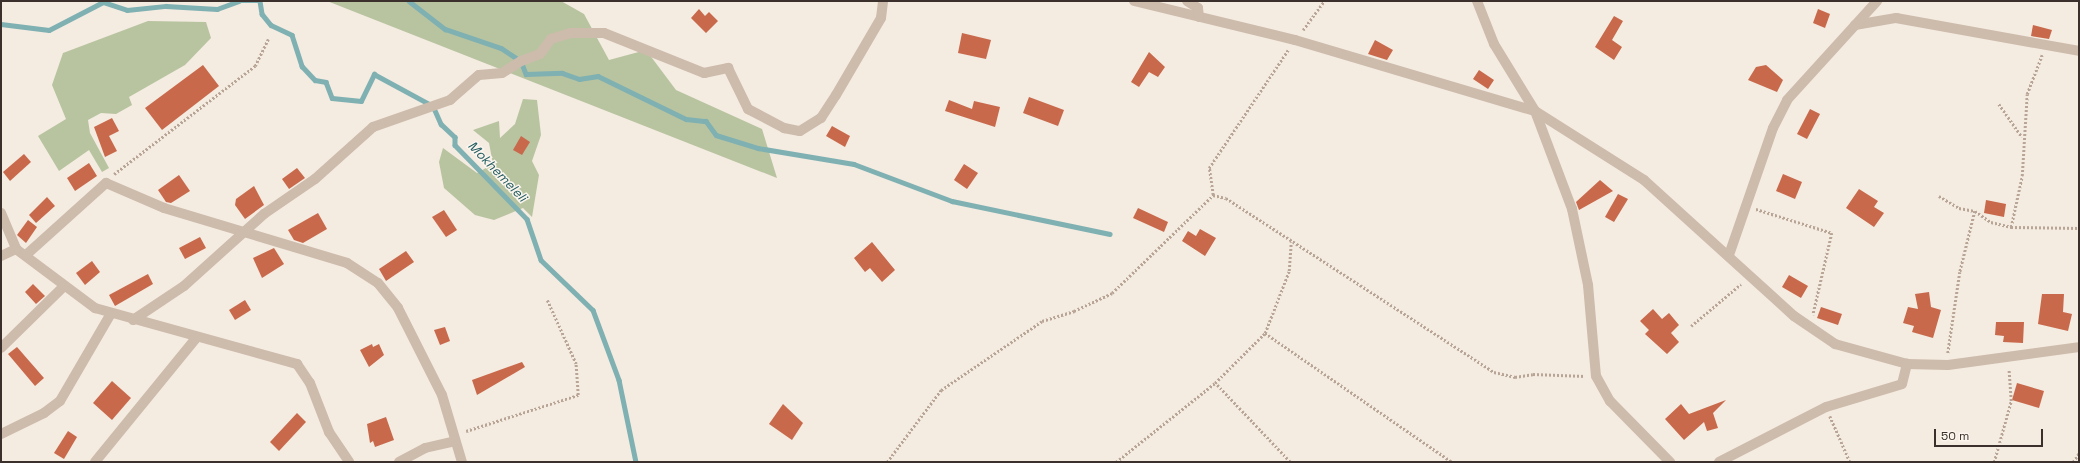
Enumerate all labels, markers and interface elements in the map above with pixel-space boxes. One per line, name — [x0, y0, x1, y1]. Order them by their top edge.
water label: Mokhemeleli — [464, 139, 530, 205]
scale bar — [1936, 421, 2045, 447]
text: 50 m — [1941, 428, 1969, 444]

